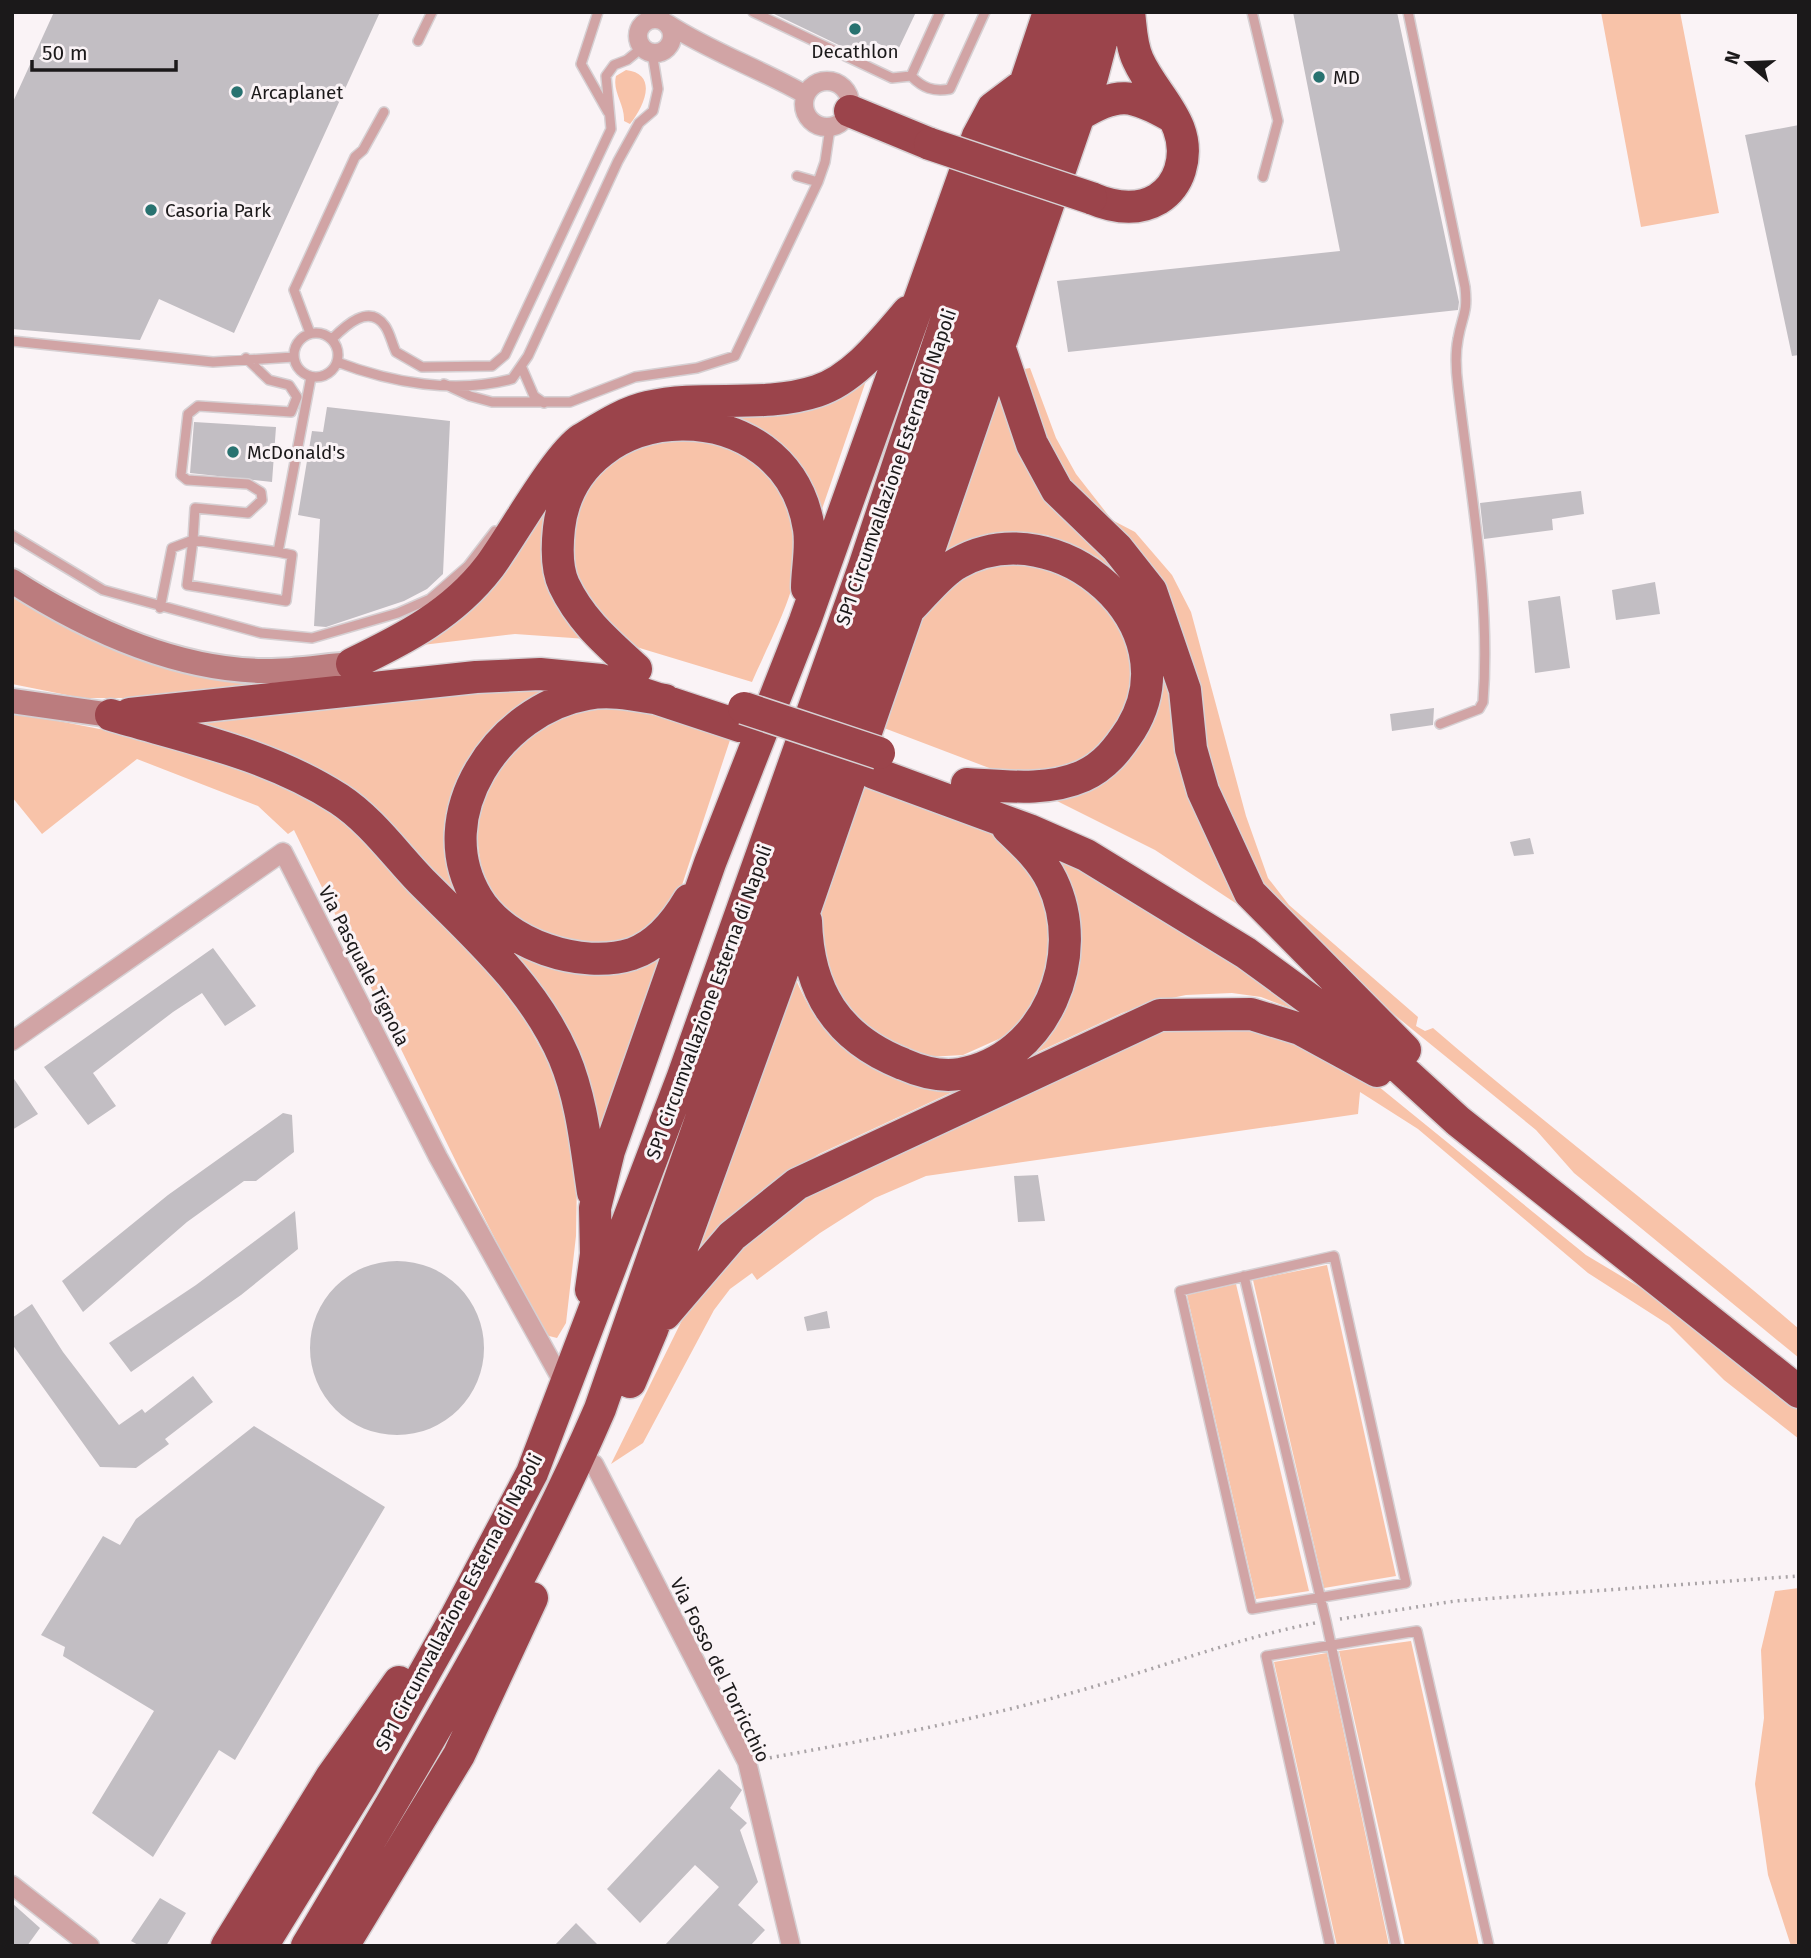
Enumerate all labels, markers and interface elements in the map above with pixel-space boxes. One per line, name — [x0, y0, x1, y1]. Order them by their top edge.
marker: Decathlon — [847, 21, 863, 37]
scale bar — [32, 28, 175, 72]
north arrow — [1713, 28, 1783, 98]
text: 50 m — [42, 40, 88, 66]
place label: Decathlon — [811, 40, 899, 63]
text: N — [1719, 48, 1745, 67]
place label: MD — [1333, 66, 1360, 89]
marker: MD — [1311, 69, 1327, 85]
place label: Arcaplanet — [251, 81, 343, 104]
marker: Arcaplanet — [229, 84, 245, 100]
place label: Casoria Park — [165, 199, 271, 222]
marker: Casoria Park — [143, 202, 159, 218]
street label: SP1 Circumvallazione Esterna di Napoli — [831, 306, 961, 628]
place label: McDonald's — [247, 441, 345, 464]
marker: McDonald's — [225, 444, 241, 460]
street label: SP1 Circumvallazione Esterna di Napoli — [641, 842, 777, 1162]
street label: Via Pasquale Tignola — [314, 882, 414, 1050]
street label: SP1 Circumvallazione Esterna di Napoli — [371, 1450, 547, 1754]
street label: Via Fosso del Torricchio — [665, 1574, 775, 1766]

